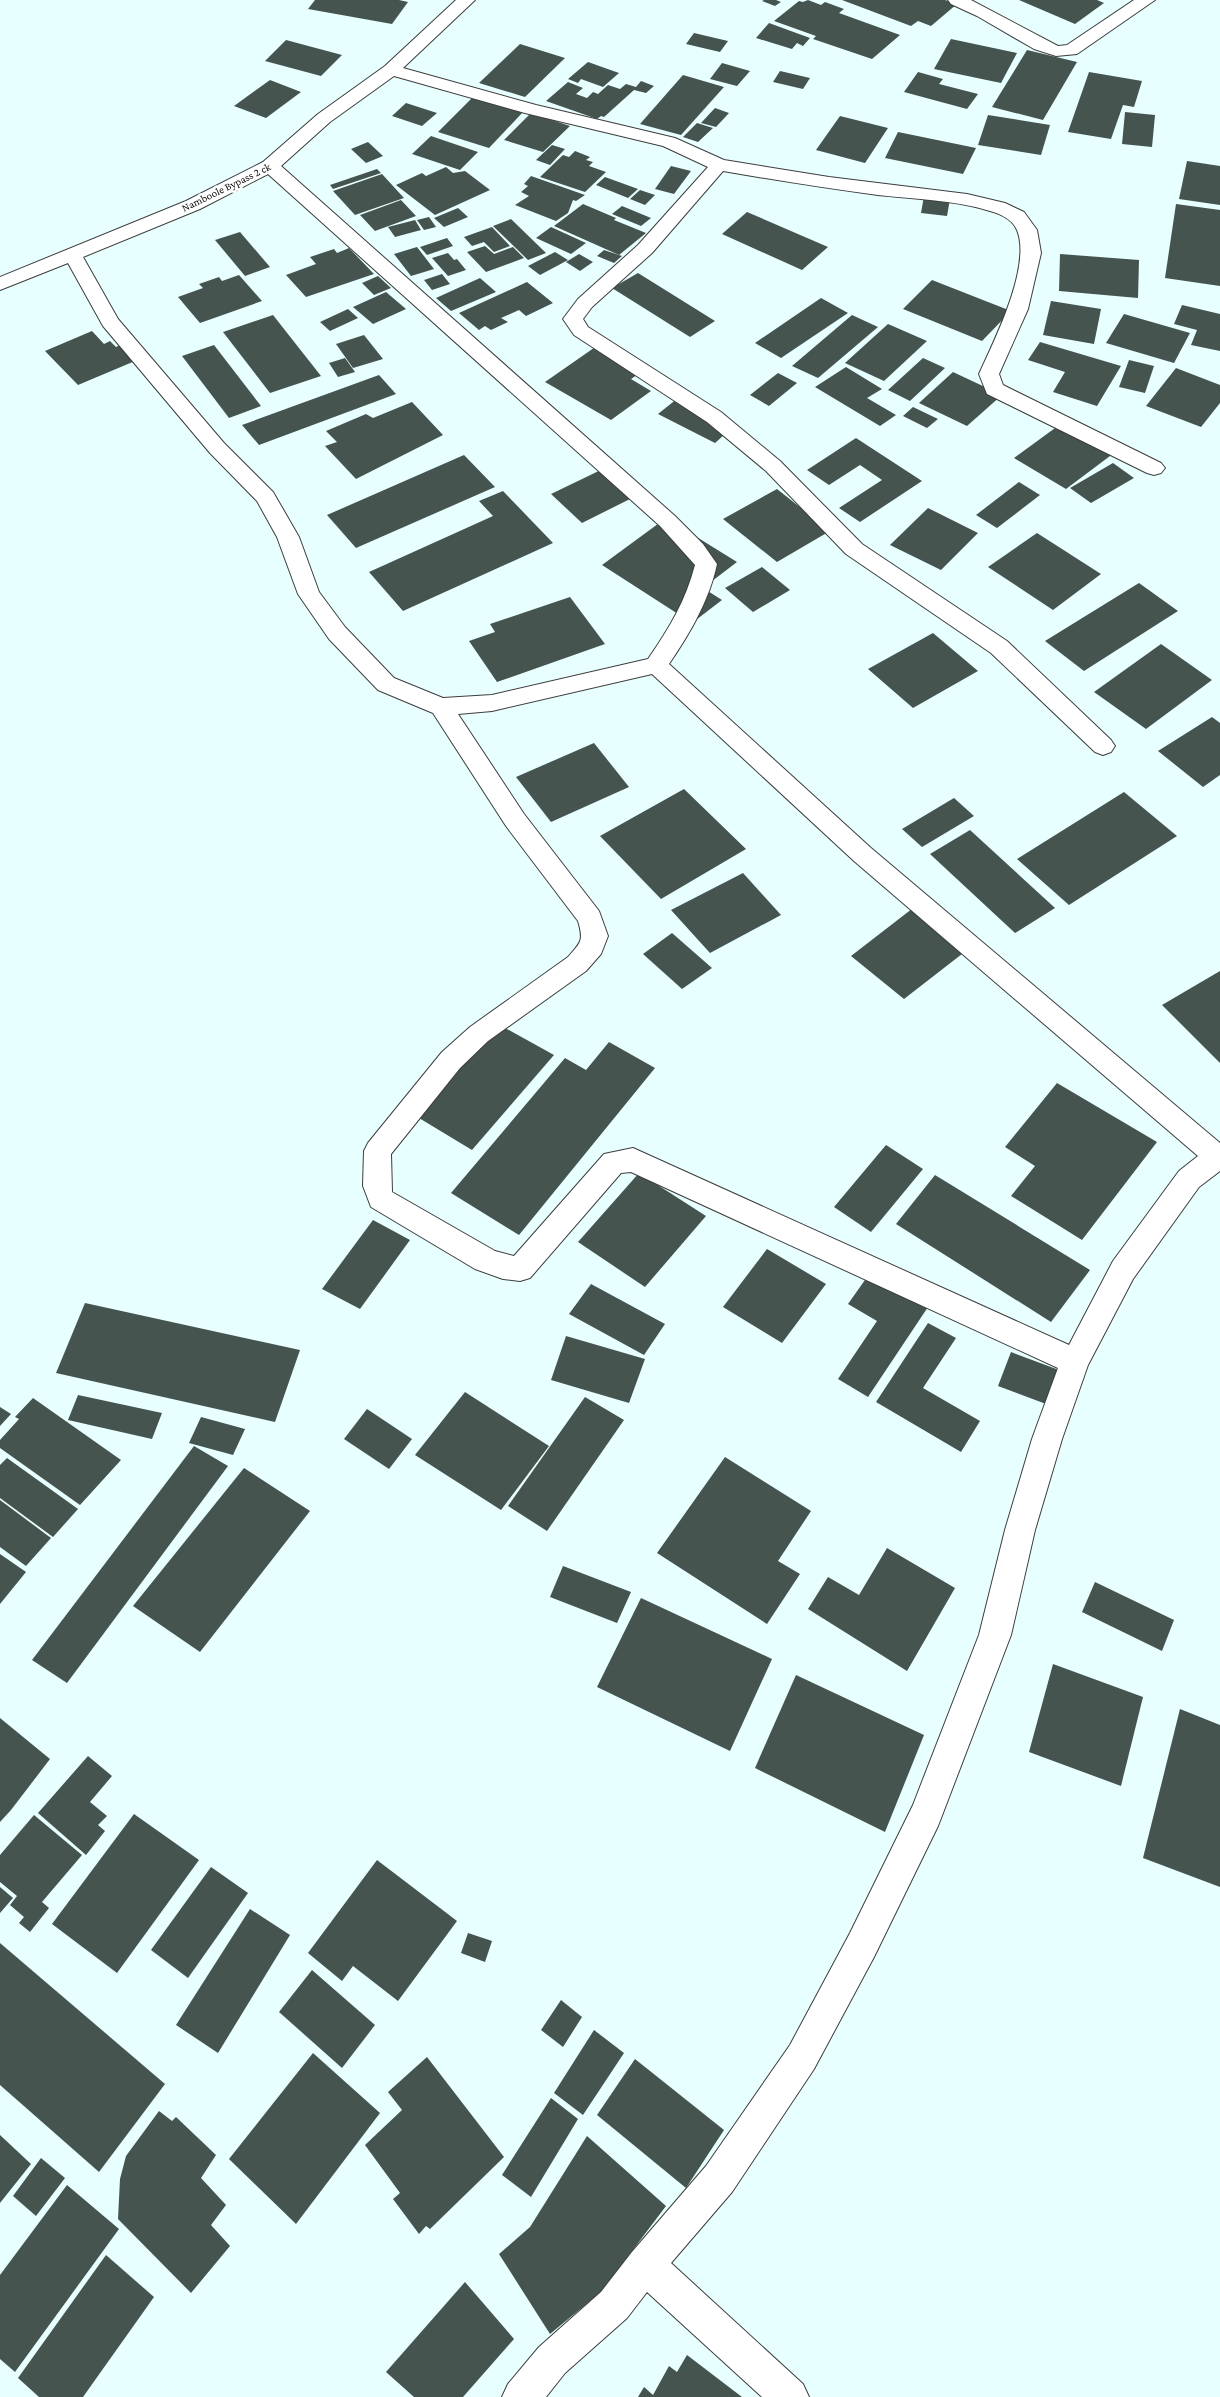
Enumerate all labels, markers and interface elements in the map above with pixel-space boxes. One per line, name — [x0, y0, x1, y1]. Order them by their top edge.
street label: Namboole Bypass 2 ck — [180, 160, 273, 215]

